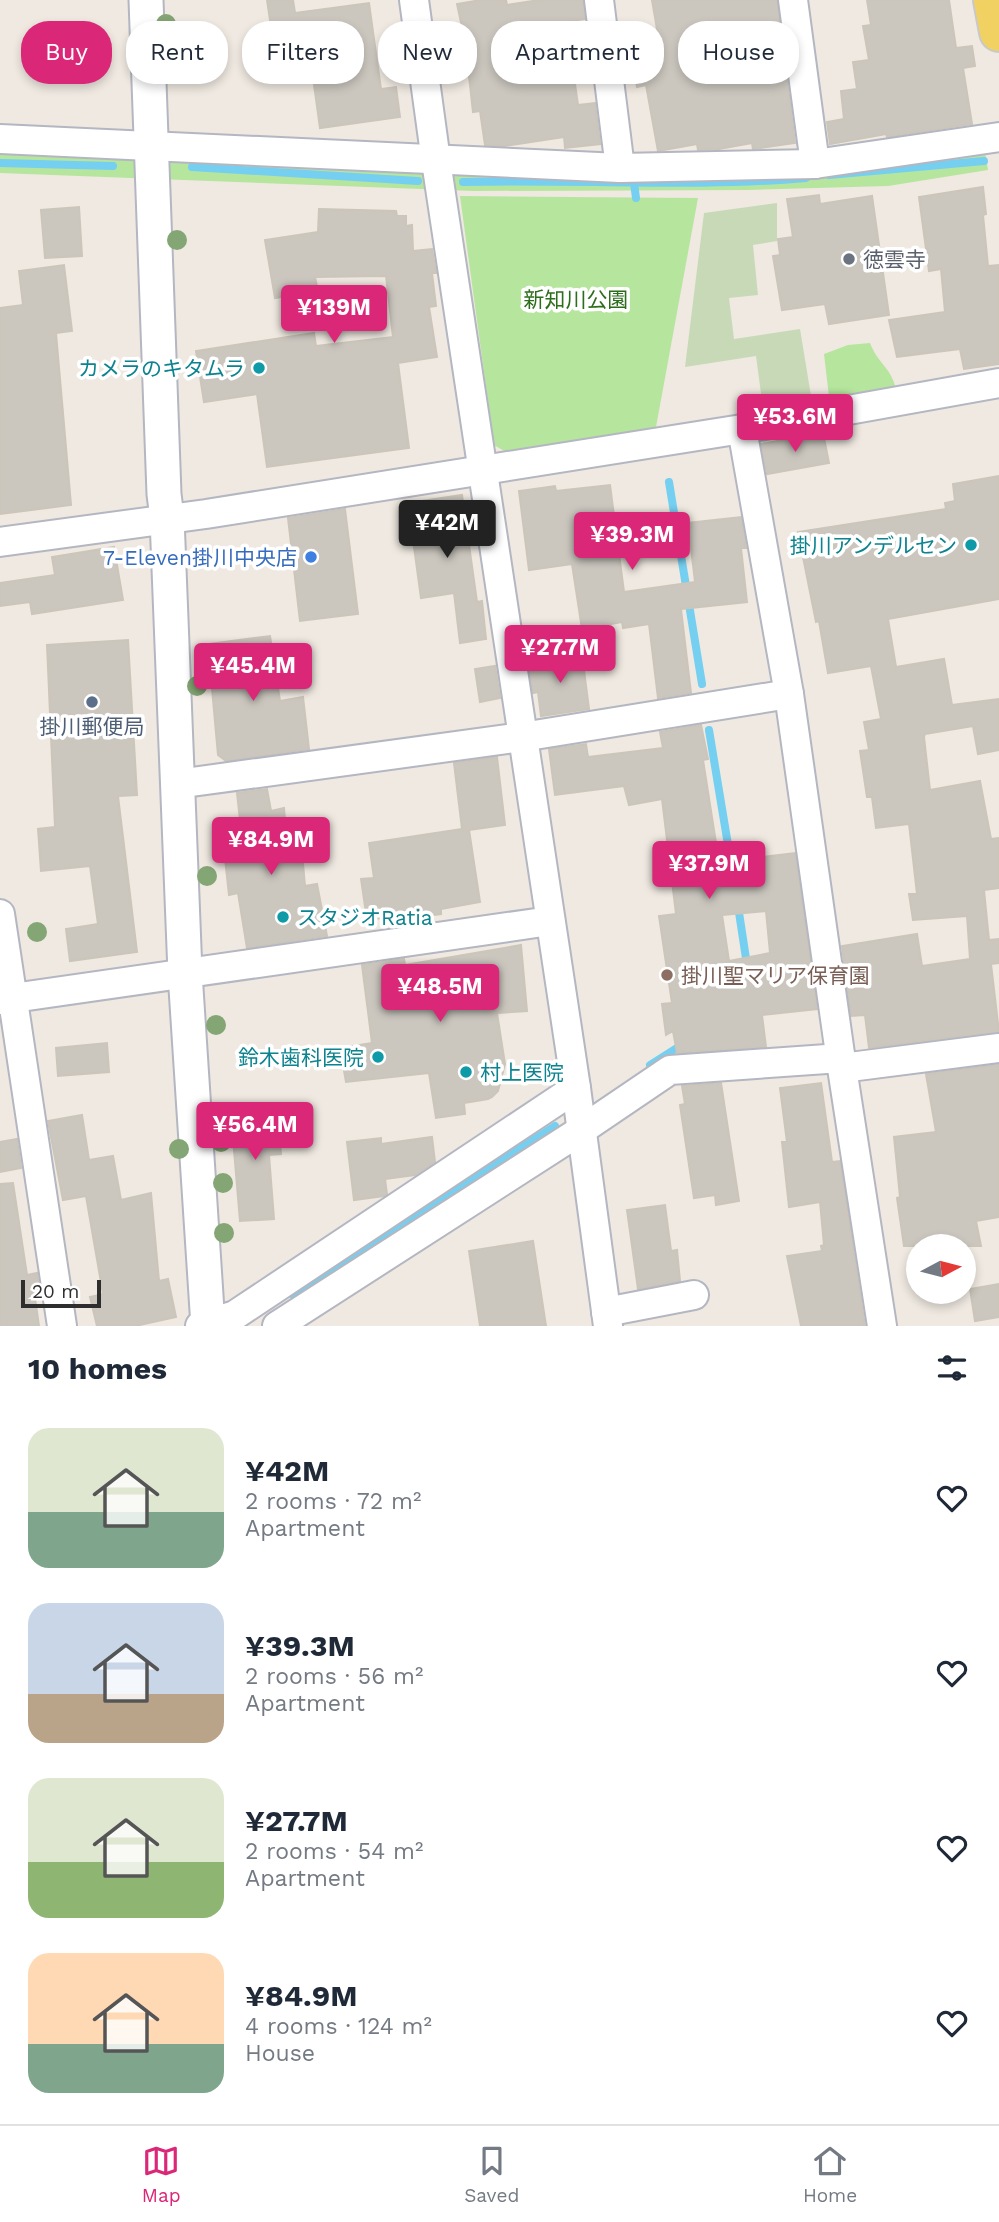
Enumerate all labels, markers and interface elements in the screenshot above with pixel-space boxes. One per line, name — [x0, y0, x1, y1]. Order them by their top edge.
chip: Buy — [21, 21, 112, 84]
chip: Rent — [126, 21, 228, 84]
chip: Filters — [242, 21, 364, 84]
chip: New — [378, 21, 477, 84]
chip: Apartment — [491, 21, 664, 84]
chip: House — [678, 21, 799, 84]
place label: 徳雲寺 — [863, 247, 926, 272]
marker: 徳雲寺 — [841, 251, 857, 267]
pin: ¥139M — [285, 286, 383, 345]
park label: 新知川公園 — [524, 287, 629, 312]
text: ¥139M — [297, 294, 371, 321]
place label: カメラのキタムラ — [78, 356, 245, 381]
marker: カメラのキタムラ — [251, 360, 267, 376]
pin: ¥53.6M — [738, 394, 852, 454]
text: ¥53.6M — [753, 403, 837, 430]
pin: ¥42M — [406, 500, 488, 560]
text: ¥42M — [415, 509, 479, 536]
pin: ¥39.3M — [575, 512, 689, 572]
text: ¥39.3M — [590, 521, 674, 548]
place label: 掛川アンデルセン — [790, 533, 957, 558]
marker: 掛川アンデルセン — [963, 537, 979, 553]
place label: 7-Eleven掛川中央店 — [103, 545, 297, 570]
marker: 7-Eleven掛川中央店 — [303, 549, 319, 565]
pin: ¥27.7M — [503, 626, 617, 685]
text: ¥27.7M — [521, 634, 599, 661]
pin: ¥45.4M — [196, 644, 310, 703]
text: ¥45.4M — [210, 652, 296, 679]
marker: 掛川郵便局 — [84, 694, 100, 710]
place label: 掛川郵便局 — [40, 714, 145, 739]
pin: ¥84.9M — [214, 818, 328, 877]
text: ¥84.9M — [228, 826, 314, 853]
pin: ¥37.9M — [652, 842, 766, 901]
text: ¥37.9M — [668, 850, 750, 877]
place label: スタジオRatia — [297, 905, 433, 930]
marker: スタジオRatia — [275, 909, 291, 925]
place label: 掛川聖マリア保育園 — [681, 963, 870, 988]
pin: ¥48.5M — [383, 964, 497, 1024]
marker: 掛川聖マリア保育園 — [659, 967, 675, 983]
text: ¥48.5M — [397, 973, 483, 1000]
place label: 鈴木歯科医院 — [238, 1045, 364, 1070]
marker: 鈴木歯科医院 — [370, 1049, 386, 1065]
place label: 村上医院 — [480, 1060, 564, 1085]
marker: 村上医院 — [458, 1064, 474, 1080]
pin: ¥56.4M — [198, 1102, 312, 1162]
text: ¥56.4M — [212, 1111, 298, 1138]
north arrow — [906, 1234, 976, 1304]
map controls — [906, 1234, 976, 1304]
scale bar — [21, 1277, 102, 1309]
text: 20 m — [32, 1280, 79, 1303]
icon: filters — [933, 1349, 971, 1387]
text: 10 homes — [28, 1351, 167, 1386]
text: ¥42M — [245, 1453, 329, 1488]
icon: home — [84, 1456, 168, 1540]
icon: heart — [933, 1479, 971, 1517]
text: 2 rooms · 72 m² — [245, 1488, 421, 1515]
text: Apartment — [245, 1515, 365, 1542]
text: ¥39.3M — [245, 1628, 355, 1663]
icon: home — [84, 1631, 168, 1715]
icon: heart — [933, 1654, 971, 1692]
text: 2 rooms · 56 m² — [245, 1663, 423, 1690]
text: Apartment — [245, 1690, 365, 1717]
text: ¥27.7M — [245, 1803, 348, 1838]
icon: home — [84, 1806, 168, 1890]
icon: heart — [933, 1829, 971, 1867]
text: 2 rooms · 54 m² — [245, 1838, 423, 1865]
text: Apartment — [245, 1865, 365, 1892]
text: ¥84.9M — [245, 1978, 358, 2013]
icon: home — [84, 1981, 168, 2065]
icon: heart — [933, 2004, 971, 2042]
text: 4 rooms · 124 m² — [245, 2013, 432, 2040]
text: House — [245, 2040, 315, 2067]
tab: Map — [142, 2142, 181, 2207]
tab: Saved — [464, 2142, 519, 2207]
tab: Home — [803, 2142, 857, 2207]

